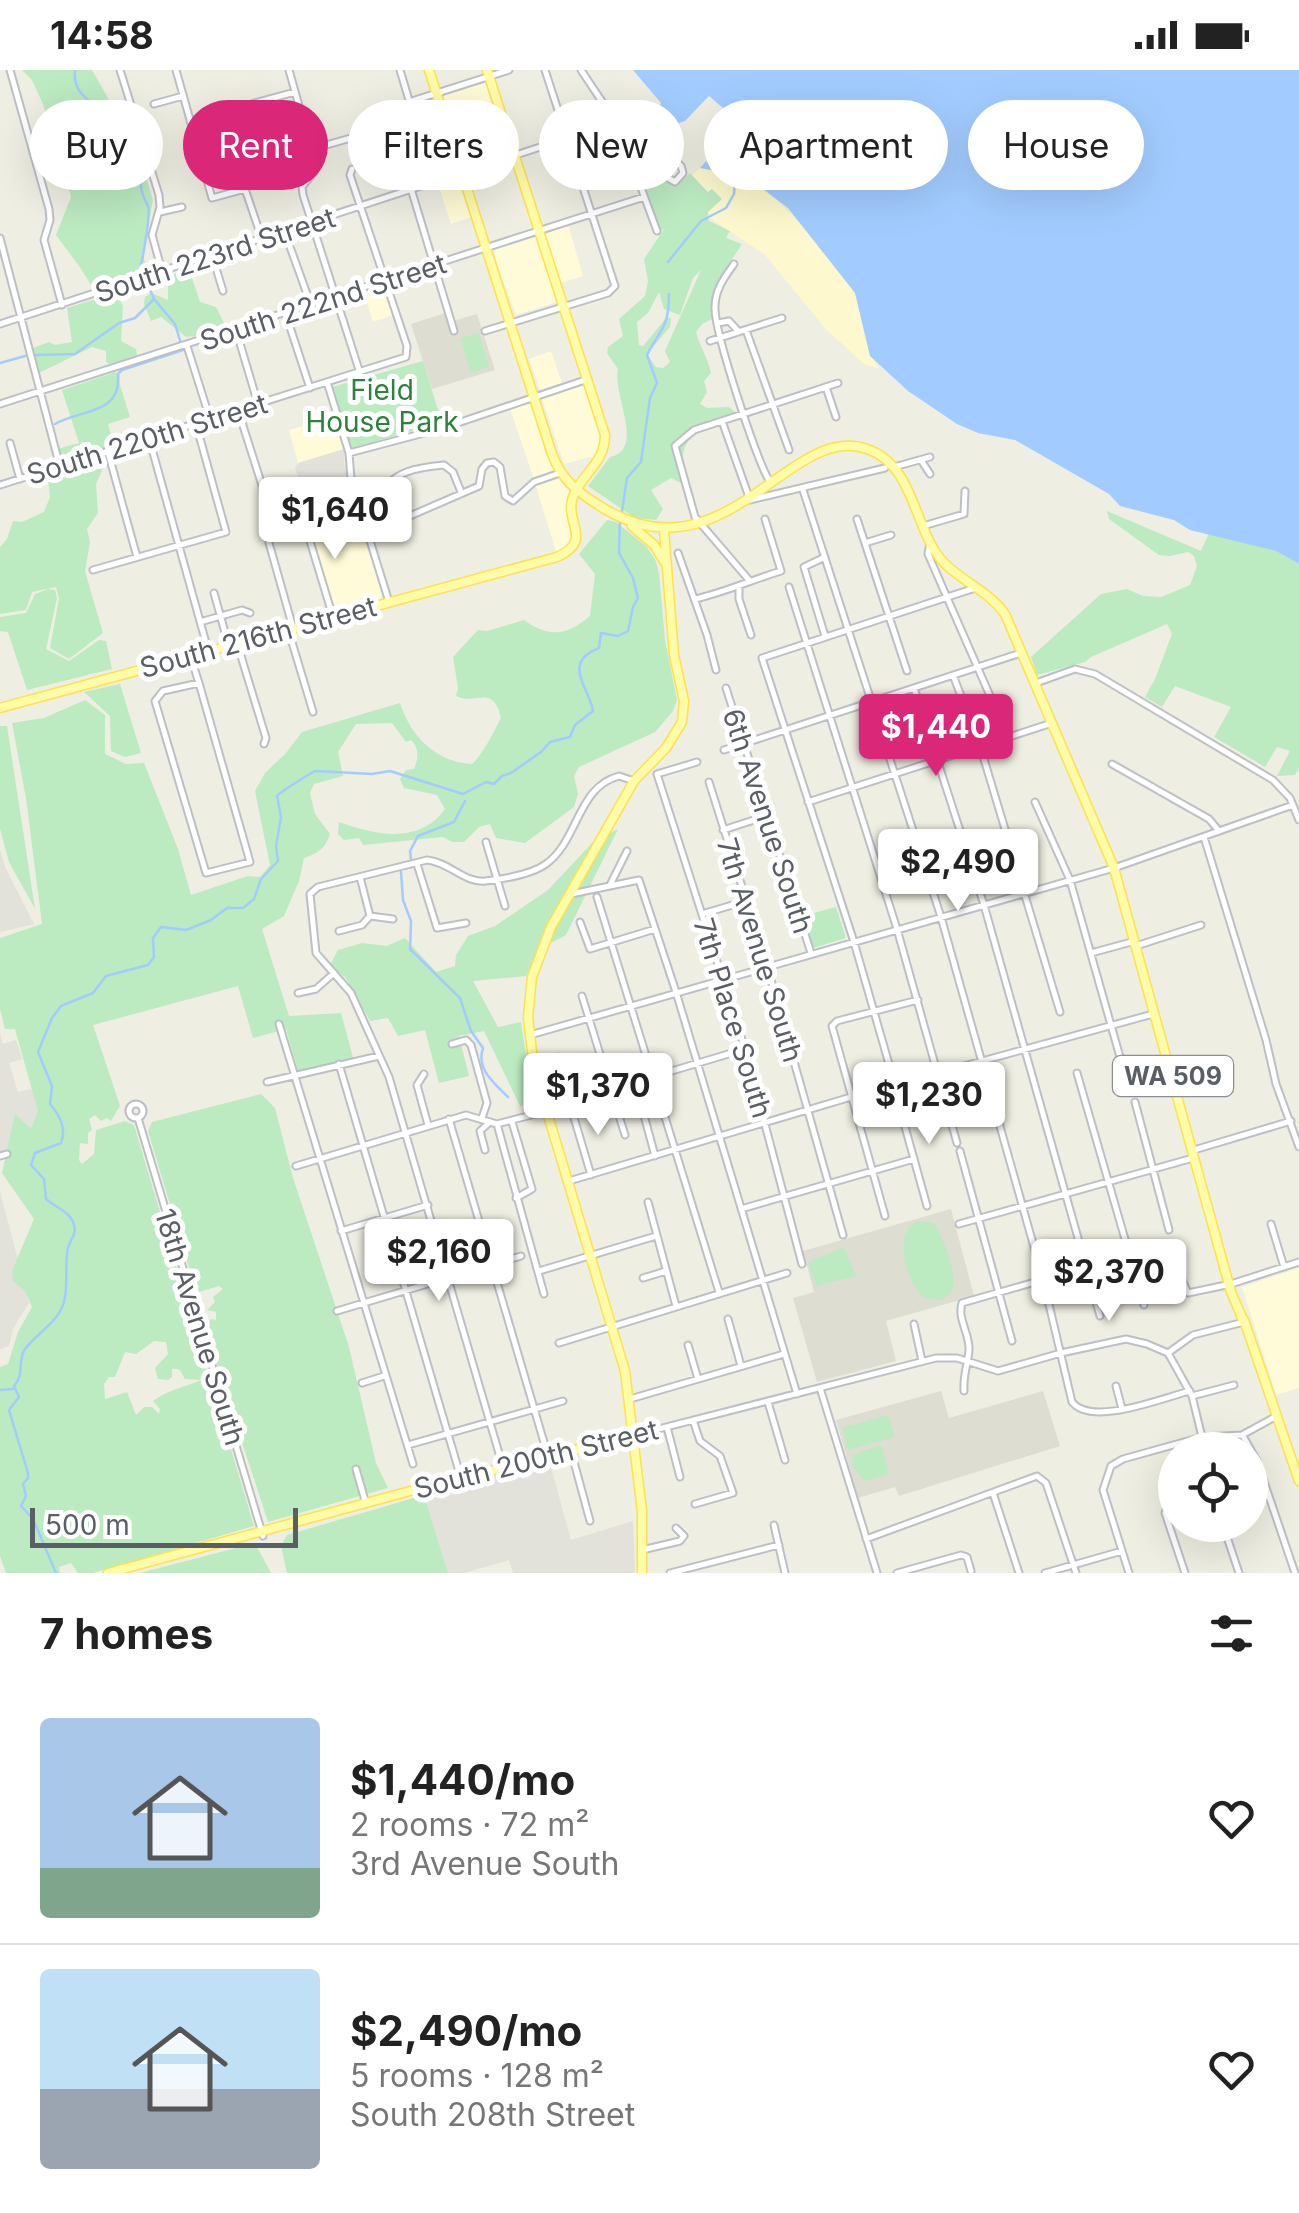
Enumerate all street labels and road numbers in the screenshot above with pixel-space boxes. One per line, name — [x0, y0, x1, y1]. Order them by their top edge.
street label: South 223rd Street — [91, 200, 339, 310]
street label: South 222nd Street — [196, 246, 450, 358]
street label: South 220th Street — [23, 386, 271, 492]
street label: South 216th Street — [136, 589, 380, 685]
street label: 6th Avenue South — [716, 704, 820, 938]
street label: 7th Avenue South — [710, 834, 810, 1066]
street label: 7th Place South — [686, 914, 780, 1122]
road number: WA 509 — [1113, 1056, 1233, 1096]
street label: 18th Avenue South — [148, 1205, 252, 1449]
street label: South 200th Street — [410, 1412, 662, 1506]

